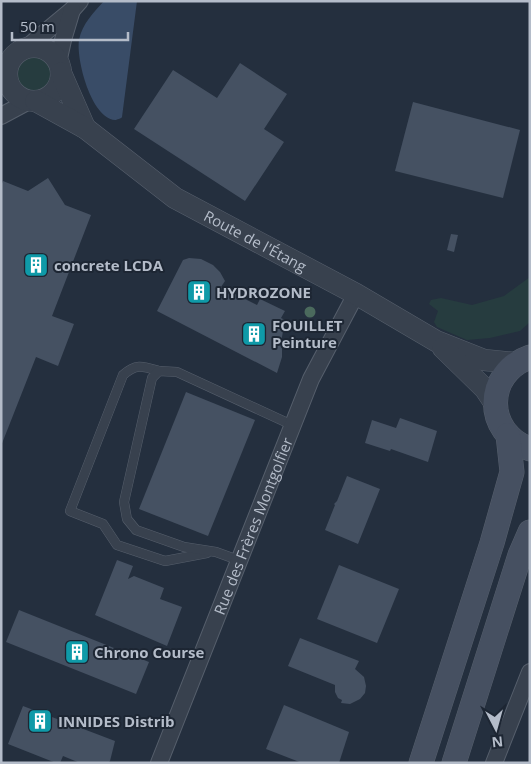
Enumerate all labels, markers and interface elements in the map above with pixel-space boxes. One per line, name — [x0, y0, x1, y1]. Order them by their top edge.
scale bar — [12, 10, 129, 42]
text: 50 m — [20, 16, 55, 36]
street label: Route de l'Étang — [201, 205, 310, 276]
building icon: concrete LCDA — [23, 252, 49, 278]
place label: concrete LCDA — [54, 255, 164, 275]
building icon: HYDROZONE — [186, 279, 212, 305]
place label: HYDROZONE — [216, 282, 311, 302]
place label: FOUILLET Peinture — [272, 315, 343, 352]
building icon: FOUILLET Peinture — [241, 321, 267, 347]
street label: Rue des Frères Montgolfier — [209, 434, 297, 617]
building icon: Chrono Course — [64, 639, 90, 665]
place label: Chrono Course — [94, 642, 205, 662]
north arrow — [471, 704, 521, 754]
building icon: INNIDES Distrib — [27, 708, 53, 734]
place label: INNIDES Distrib — [58, 711, 175, 731]
text: N — [491, 732, 504, 752]

